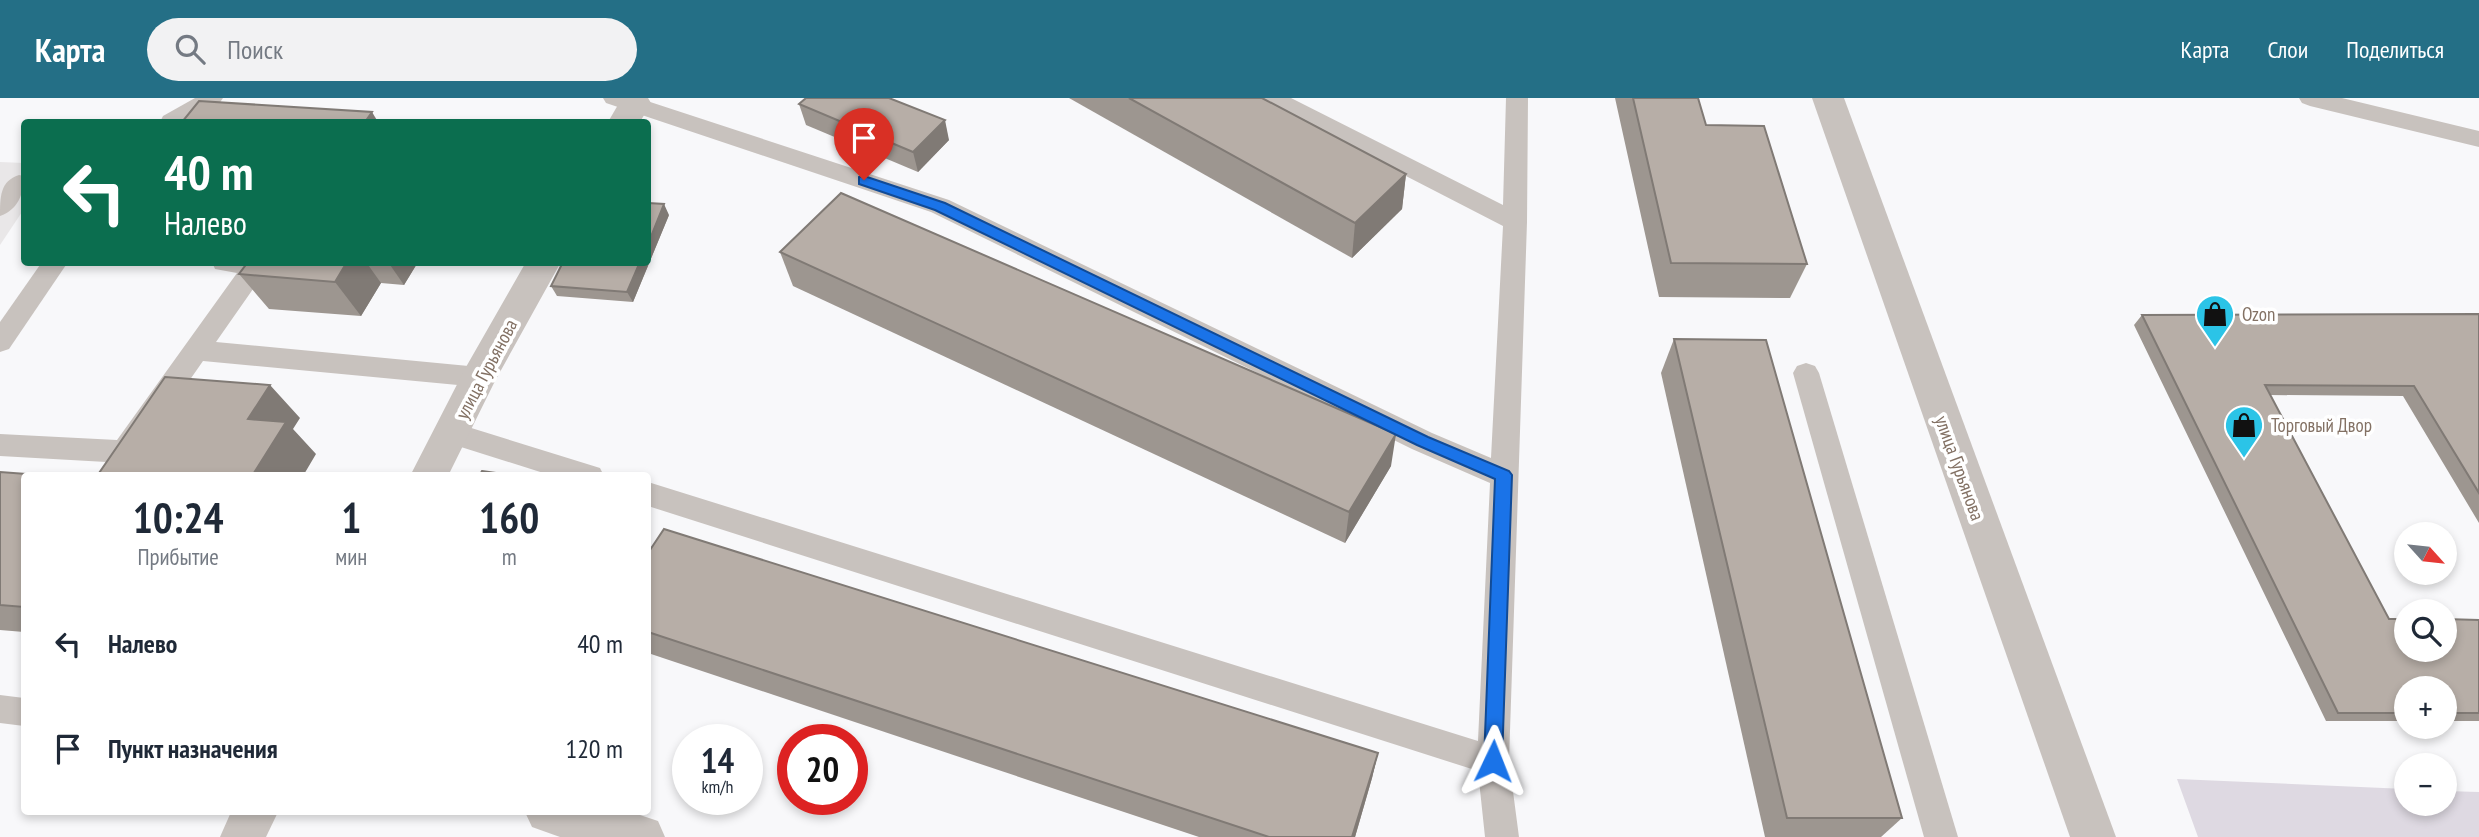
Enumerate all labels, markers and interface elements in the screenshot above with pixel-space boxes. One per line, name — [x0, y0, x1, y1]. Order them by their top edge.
search box — [147, 18, 637, 81]
text: Карта — [35, 28, 105, 71]
icon: search — [171, 30, 209, 68]
text: Поиск — [227, 33, 283, 66]
text: Карта — [2181, 34, 2229, 65]
text: Слои — [2267, 34, 2308, 65]
text: Поделиться — [2346, 34, 2444, 65]
pin — [834, 108, 894, 180]
icon: arrive — [845, 119, 883, 157]
text: 40 m — [164, 140, 253, 204]
icon: left — [49, 147, 140, 238]
text: Налево — [164, 202, 247, 244]
shop icon: Ozon — [2194, 293, 2236, 348]
place label: Ozon — [2242, 302, 2275, 326]
street label: улица Гурьянова — [450, 315, 522, 423]
shop icon: Торговый Двор — [2223, 404, 2265, 459]
street label: улица Гурьянова — [1930, 412, 1990, 524]
place label: Торговый Двор — [2271, 413, 2372, 437]
text: 10:24 — [133, 490, 224, 545]
text: 1 — [341, 490, 361, 545]
text: 160 — [479, 490, 539, 545]
north arrow — [2394, 522, 2457, 584]
map controls — [2394, 522, 2457, 816]
text: Прибытие — [137, 542, 219, 571]
text: мин — [335, 542, 367, 571]
text: m — [502, 542, 517, 571]
button: search — [2394, 599, 2457, 662]
icon: left — [49, 625, 87, 663]
text: Налево — [108, 627, 177, 660]
text: 40 m — [577, 627, 623, 660]
button: + — [2394, 676, 2457, 739]
speed limit sign: 20 — [777, 724, 868, 815]
position arrow — [1456, 724, 1530, 798]
icon: arrive — [49, 730, 87, 768]
text: Пункт назначения — [108, 732, 278, 765]
text: 120 m — [565, 732, 623, 765]
text: 14 — [701, 737, 734, 783]
button: − — [2394, 753, 2457, 816]
text: km/h — [702, 775, 733, 798]

